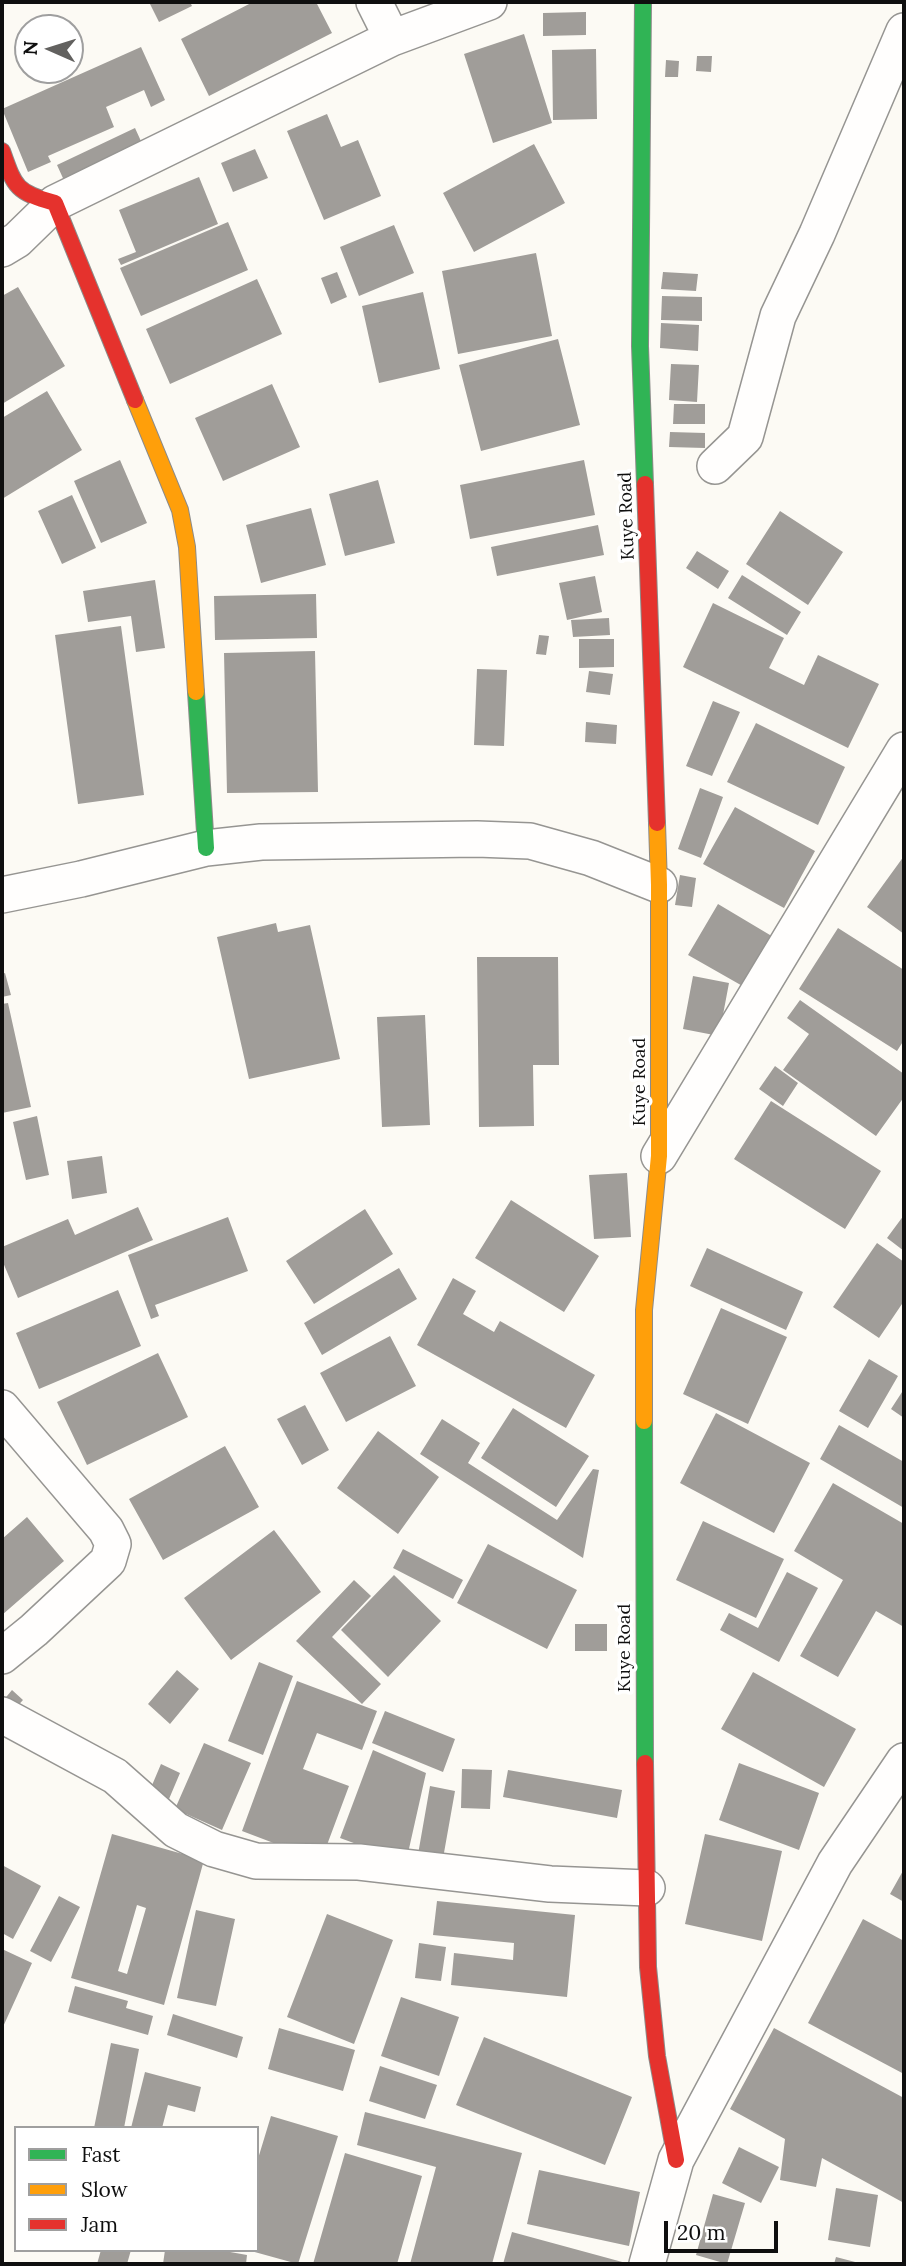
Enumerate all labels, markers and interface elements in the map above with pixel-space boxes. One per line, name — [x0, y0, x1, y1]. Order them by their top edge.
north arrow — [14, 14, 84, 84]
text: N — [18, 40, 42, 56]
street label: Kuye Road — [615, 471, 639, 561]
street label: Kuye Road — [629, 1038, 651, 1126]
street label: Kuye Road — [614, 1604, 636, 1692]
legend — [14, 2126, 259, 2252]
text: Fast — [81, 2141, 120, 2168]
text: Slow — [81, 2176, 128, 2203]
scale bar — [668, 2206, 782, 2250]
text: Jam — [81, 2211, 118, 2238]
text: 20 m — [677, 2219, 726, 2246]

